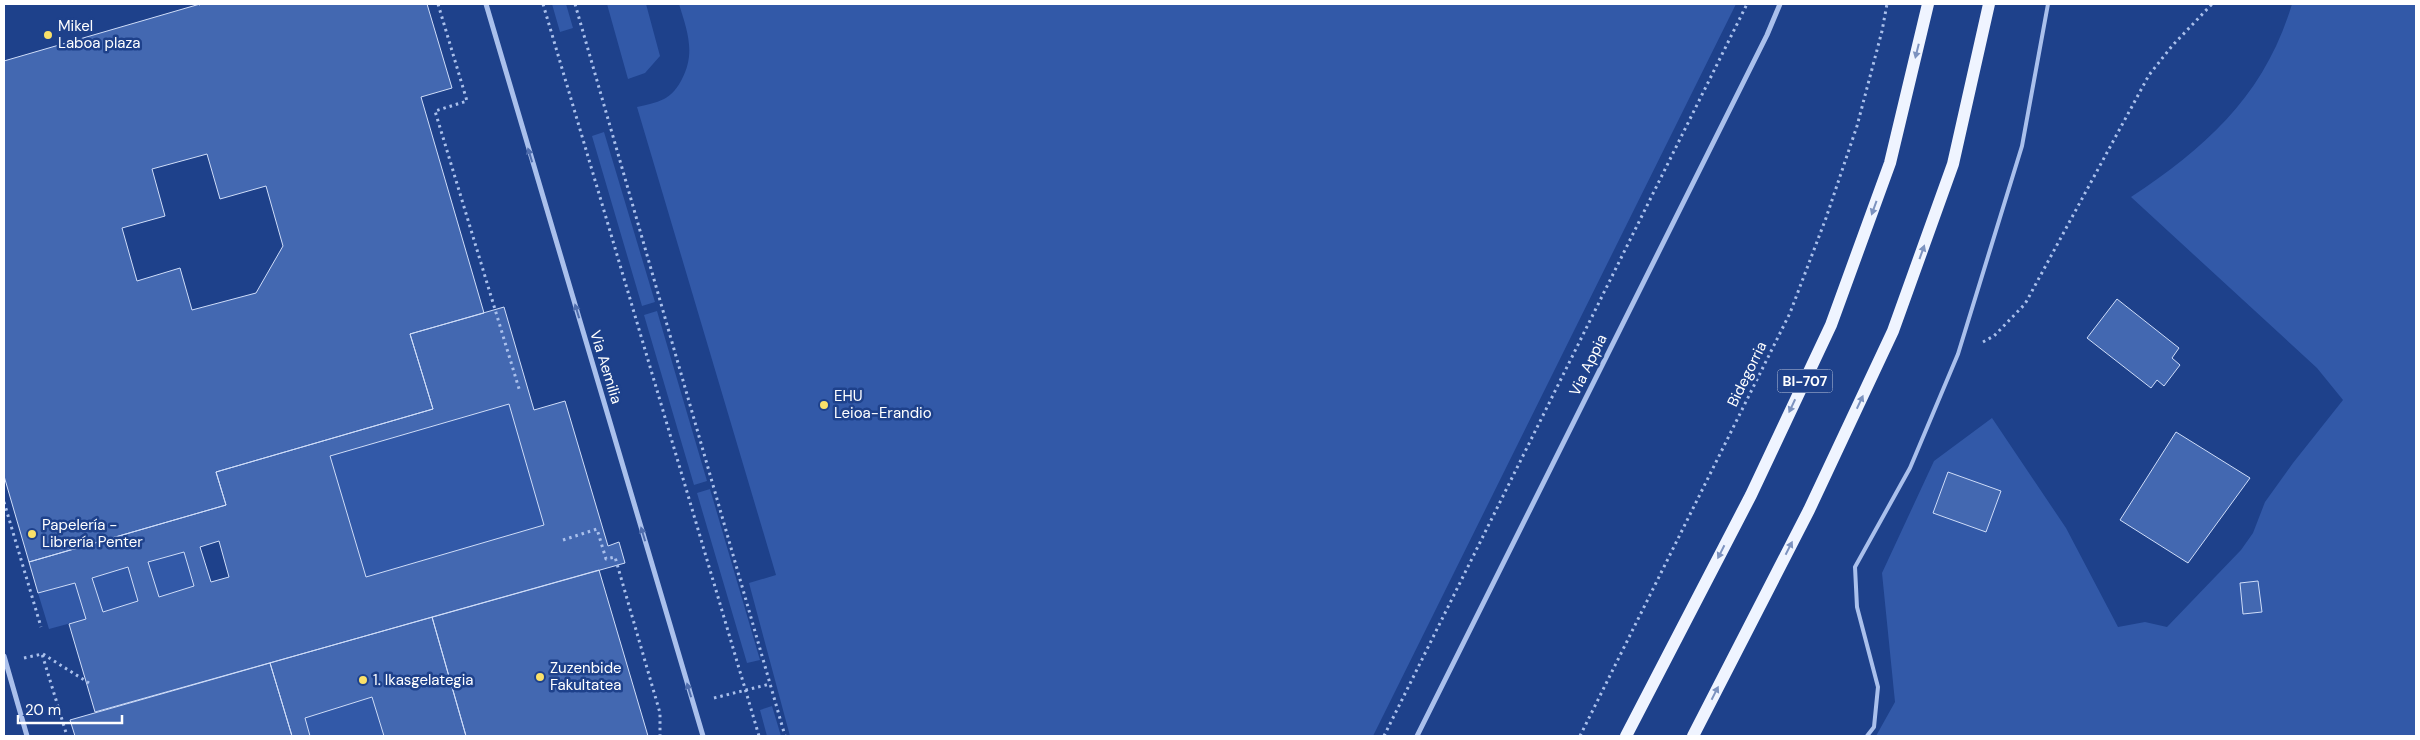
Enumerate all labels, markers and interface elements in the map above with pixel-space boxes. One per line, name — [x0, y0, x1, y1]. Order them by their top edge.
place label: Mikel Laboa plaza — [58, 16, 140, 53]
marker: Mikel Laboa plaza — [42, 29, 54, 41]
one-way arrow — [1913, 44, 1921, 59]
one-way arrow — [526, 148, 534, 163]
one-way arrow — [1870, 200, 1877, 215]
one-way arrow — [1918, 244, 1926, 259]
one-way arrow — [572, 303, 580, 318]
street label: Via Aemilia — [585, 328, 627, 406]
street label: Via Appia — [1564, 331, 1612, 399]
street label: Bidegorria — [1723, 338, 1771, 410]
road number: BI-707 — [1778, 370, 1832, 392]
place label: EHU Leioa-Erandio — [834, 386, 932, 423]
one-way arrow — [1856, 395, 1864, 409]
marker: EHU Leioa-Erandio — [818, 399, 830, 411]
one-way arrow — [1788, 399, 1797, 414]
place label: Papelería - Librería Penter — [42, 515, 143, 552]
one-way arrow — [639, 526, 647, 541]
marker: Papelería - Librería Penter — [26, 528, 38, 540]
one-way arrow — [1785, 541, 1793, 556]
one-way arrow — [1717, 545, 1725, 560]
place label: Zuzenbide Fakultatea — [550, 658, 622, 695]
place label: 1. Ikasgelategia — [373, 670, 474, 690]
marker: Zuzenbide Fakultatea — [534, 671, 546, 683]
marker: 1. Ikasgelategia — [357, 674, 369, 686]
one-way arrow — [685, 682, 693, 697]
one-way arrow — [1711, 686, 1719, 700]
scale bar — [18, 692, 121, 724]
text: 20 m — [25, 700, 61, 720]

